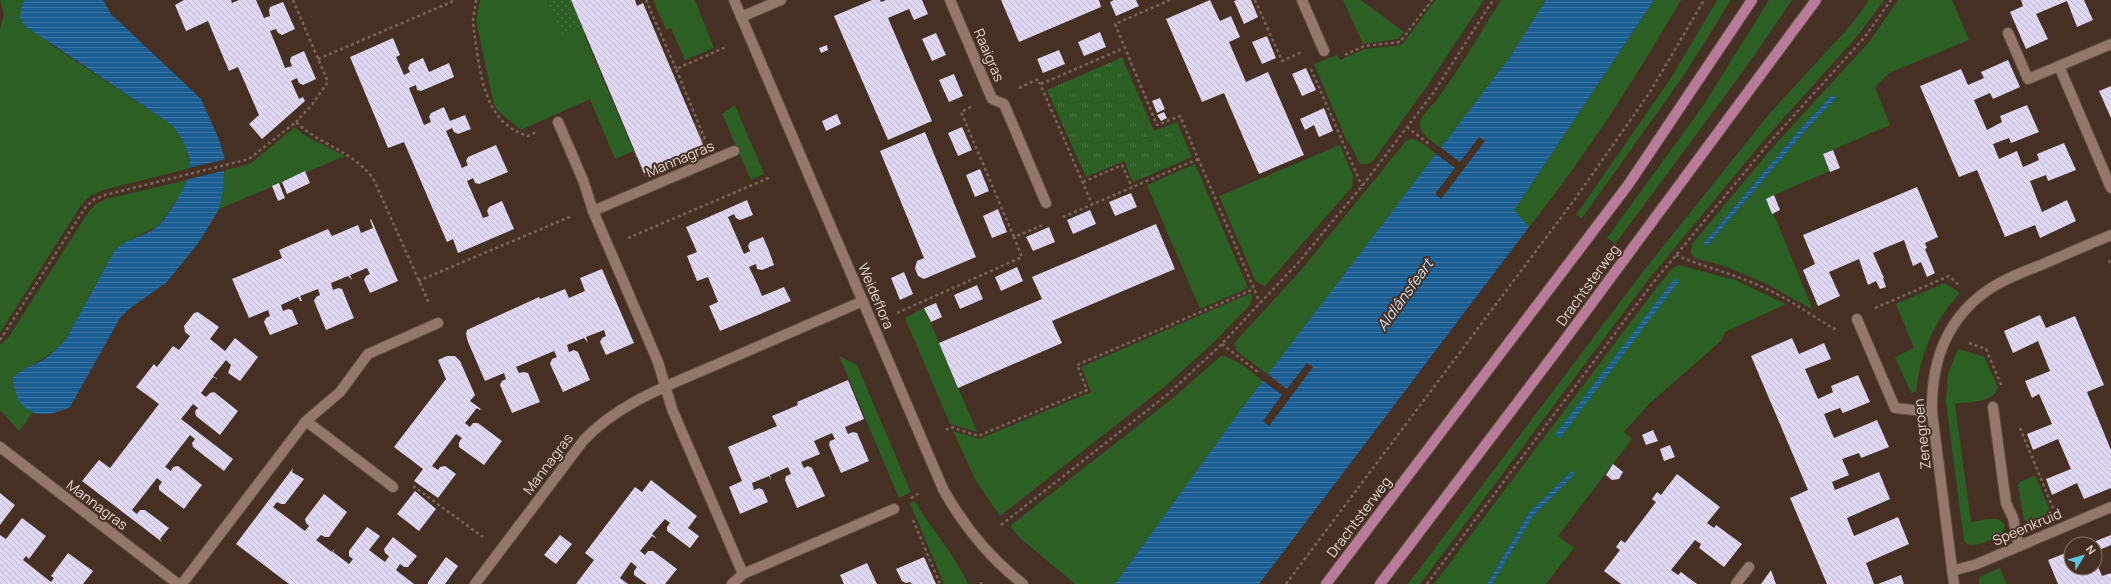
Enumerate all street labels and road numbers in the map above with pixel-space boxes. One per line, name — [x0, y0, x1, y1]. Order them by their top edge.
street label: Raaigras — [970, 25, 1009, 84]
street label: Mannagras — [643, 136, 717, 181]
street label: Drachtsterweg — [1552, 240, 1624, 329]
street label: Weideflora — [854, 260, 899, 332]
street label: Zenegroen — [1908, 398, 1935, 470]
street label: Mannagras — [518, 429, 577, 498]
street label: Drachtsterweg — [1322, 472, 1395, 561]
street label: Mannagras — [63, 475, 132, 534]
street label: Speenkruid — [1989, 503, 2064, 550]

